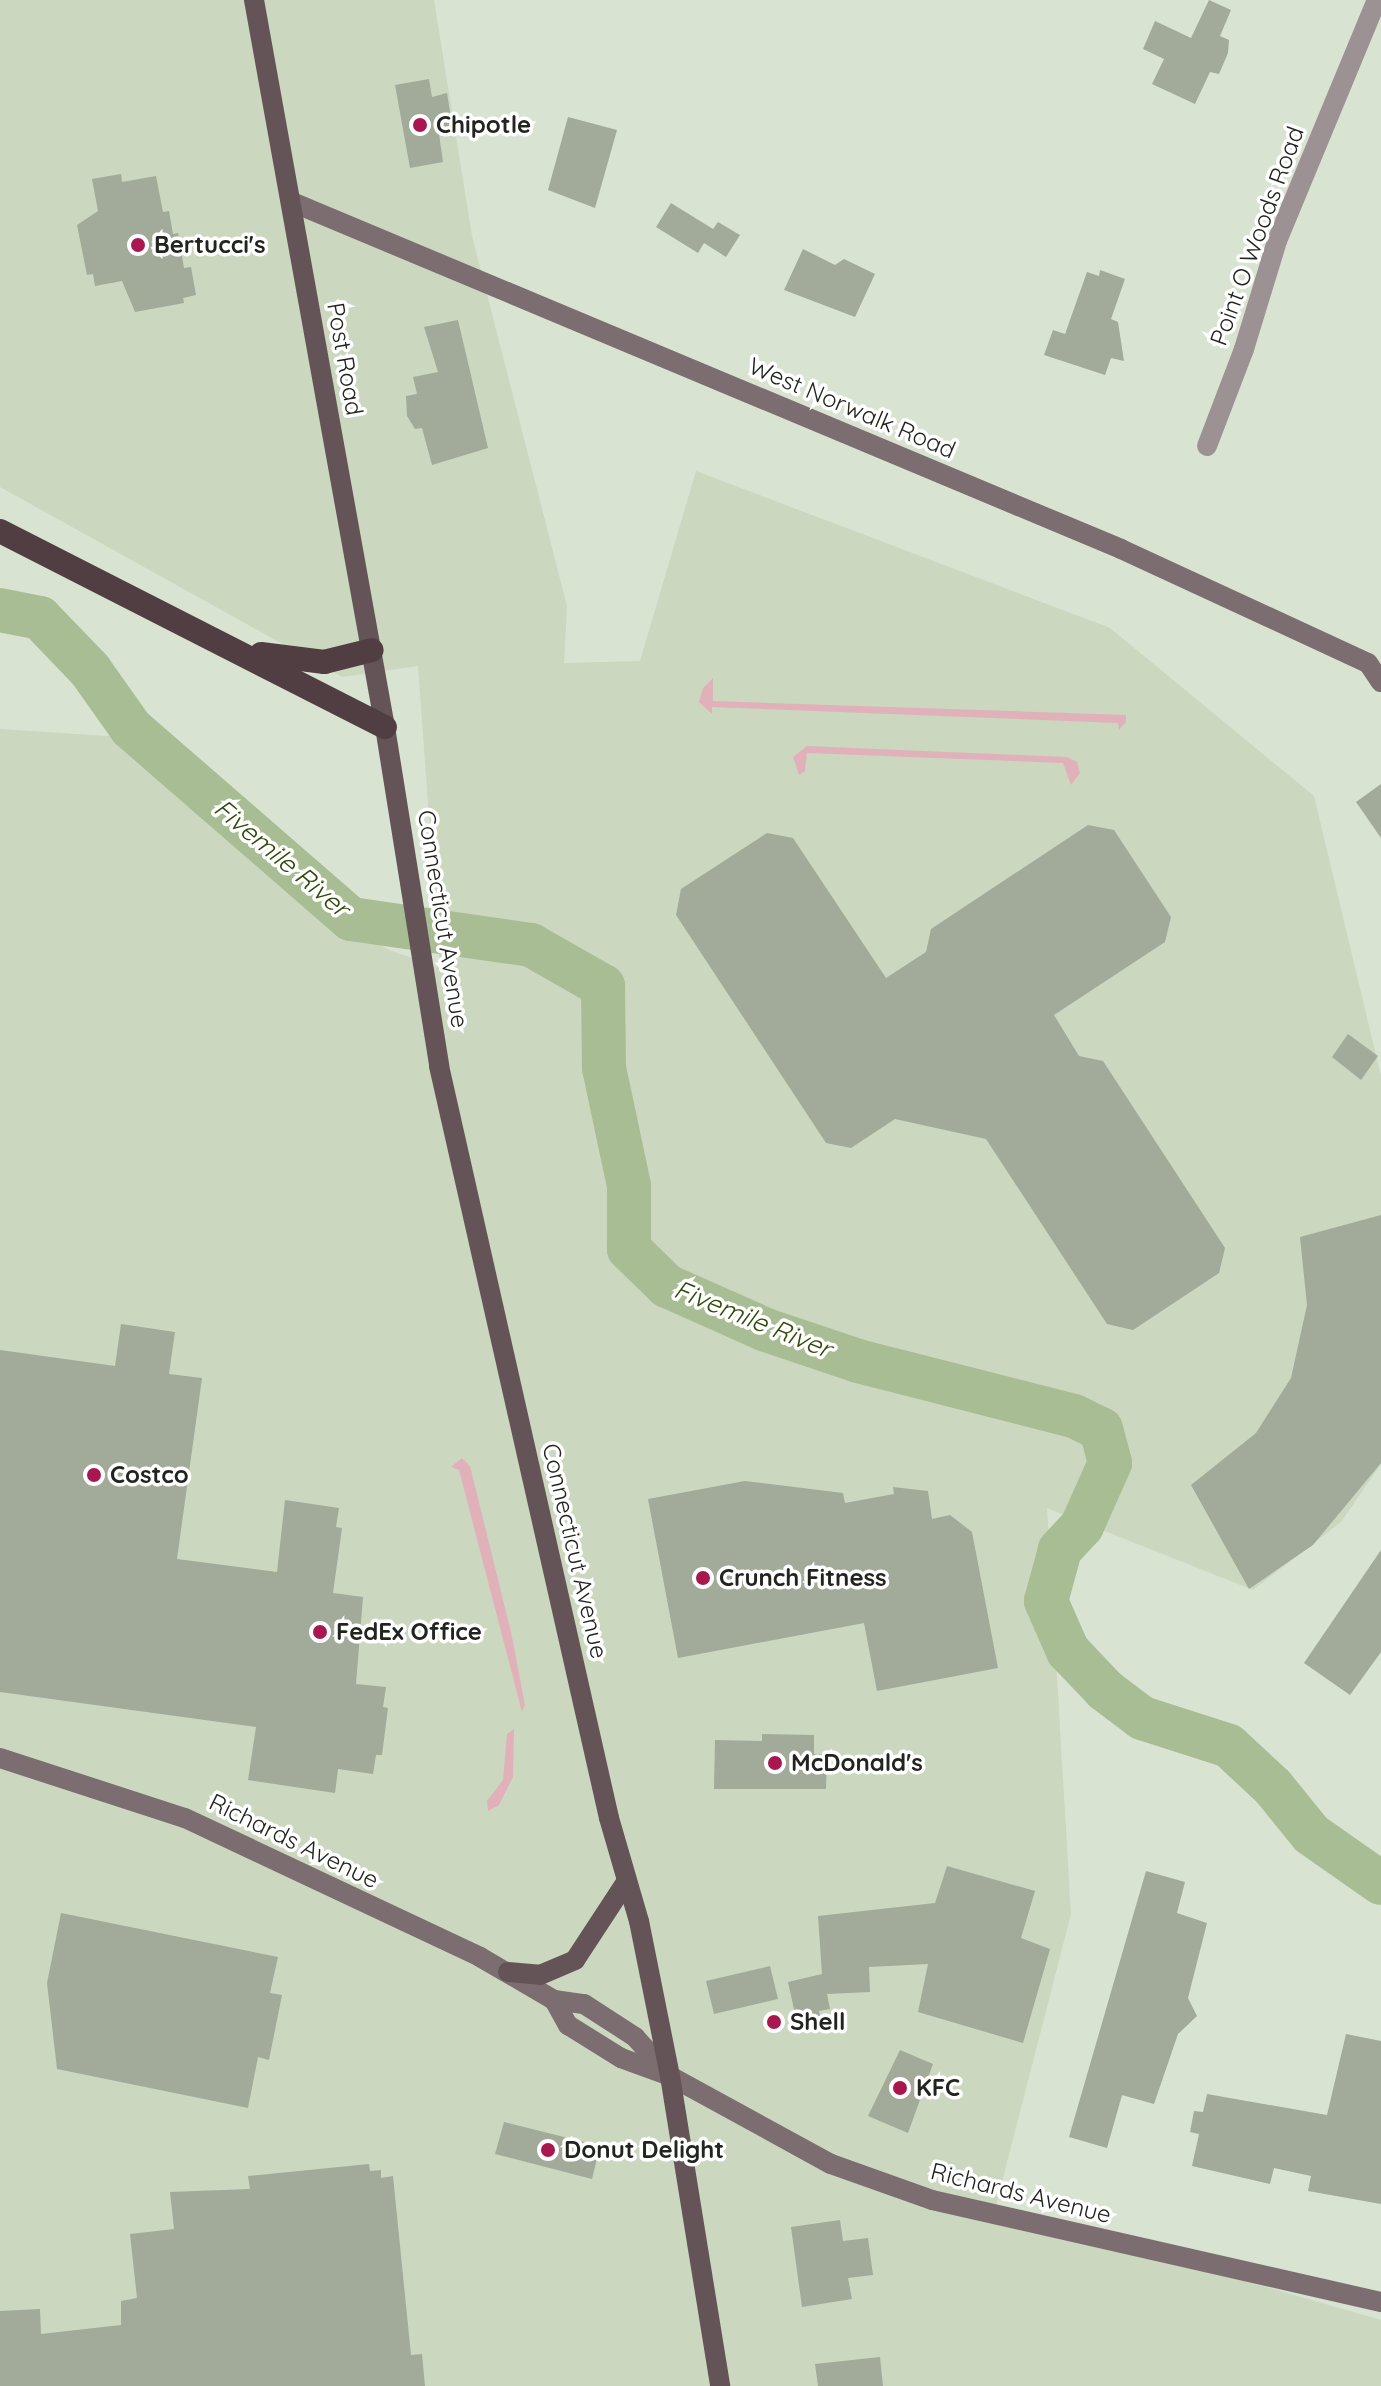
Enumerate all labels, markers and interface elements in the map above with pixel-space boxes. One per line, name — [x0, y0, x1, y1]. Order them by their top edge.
place label: Chipotle — [436, 111, 531, 139]
marker: Chipotle — [411, 116, 429, 134]
street label: Point O Woods Road — [1204, 123, 1310, 349]
place label: Bertucci's — [154, 231, 265, 259]
marker: Bertucci's — [129, 236, 147, 254]
street label: Post Road — [321, 300, 369, 418]
street label: West Norwalk Road — [744, 351, 960, 465]
water label: Fivemile River — [208, 792, 356, 924]
street label: Connecticut Avenue — [412, 808, 474, 1030]
water label: Fivemile River — [670, 1273, 836, 1365]
street label: Connecticut Avenue — [536, 1441, 614, 1661]
place label: Costco — [110, 1461, 189, 1489]
marker: Costco — [85, 1466, 103, 1484]
place label: Crunch Fitness — [719, 1564, 887, 1592]
marker: Crunch Fitness — [694, 1569, 712, 1587]
place label: FedEx Office — [336, 1618, 482, 1646]
marker: FedEx Office — [311, 1623, 329, 1641]
place label: McDonald's — [791, 1749, 923, 1777]
marker: McDonald's — [766, 1754, 784, 1772]
street label: Richards Avenue — [205, 1788, 383, 1894]
place label: Shell — [790, 2008, 846, 2036]
marker: Shell — [765, 2013, 783, 2031]
place label: KFC — [916, 2074, 960, 2102]
marker: KFC — [891, 2079, 909, 2097]
place label: Donut Delight — [564, 2136, 724, 2164]
marker: Donut Delight — [539, 2141, 557, 2159]
street label: Richards Avenue — [928, 2157, 1114, 2229]

